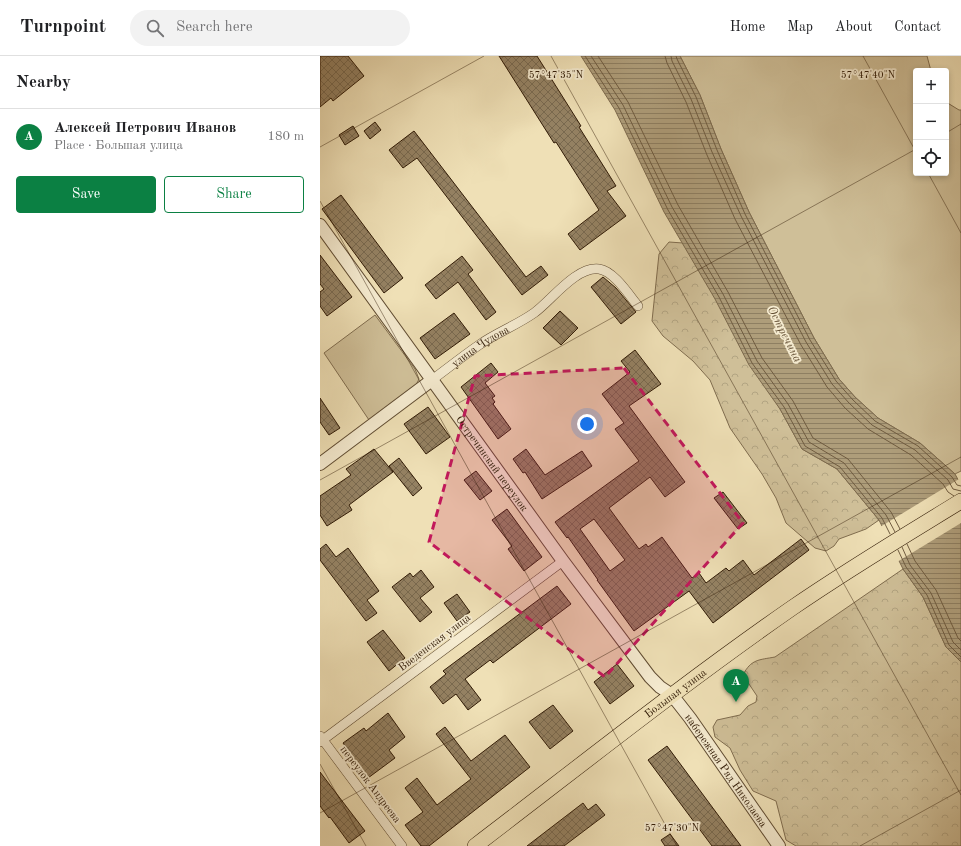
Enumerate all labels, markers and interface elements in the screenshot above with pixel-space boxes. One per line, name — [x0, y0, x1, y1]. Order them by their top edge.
search box — [130, 10, 410, 46]
icon: search — [144, 17, 166, 39]
text: Turnpoint — [20, 18, 106, 37]
text: Search here — [176, 20, 253, 35]
text: Home — [730, 20, 765, 34]
text: Map — [787, 20, 813, 34]
text: About — [835, 20, 872, 34]
text: Contact — [894, 20, 941, 34]
map controls — [913, 68, 949, 176]
button: + — [913, 68, 949, 104]
text: 57°47'35"N — [529, 70, 584, 80]
text: 57°47'40"N — [841, 70, 896, 80]
text: Nearby — [16, 74, 71, 91]
button: − — [913, 104, 949, 140]
text: Алексей Петрович Иванов — [54, 121, 236, 136]
text: A — [24, 130, 34, 143]
text: 180 m — [267, 130, 304, 143]
text: Place · Большая улица — [54, 139, 183, 152]
button: locate — [913, 140, 949, 176]
button: Save — [16, 176, 156, 213]
button: Share — [164, 176, 304, 213]
water label: Остречина — [765, 304, 804, 365]
street label: улица Чудова — [450, 324, 512, 370]
street label: Остречинский переулок — [453, 414, 529, 514]
your location — [577, 414, 597, 434]
street label: Введенская улица — [397, 612, 473, 674]
street label: Большая улица — [643, 667, 709, 721]
pin: A — [723, 669, 749, 702]
street label: набережная Ряд Николаева — [682, 712, 768, 830]
street label: переулок Андреева — [337, 744, 403, 826]
text: 57°47'30"N — [645, 823, 700, 833]

